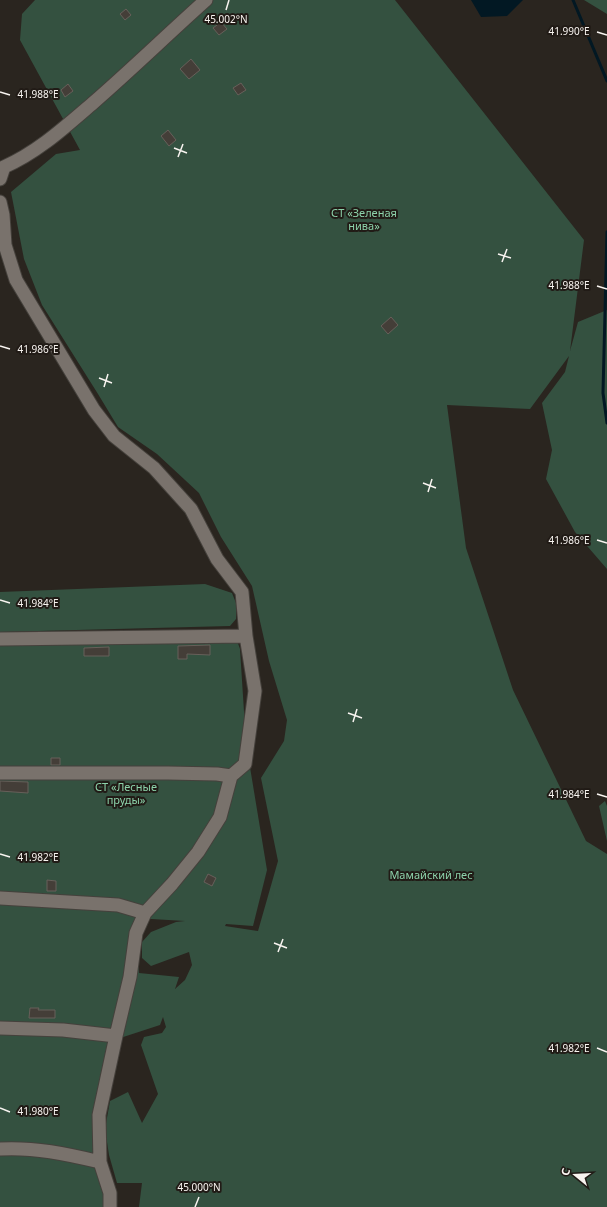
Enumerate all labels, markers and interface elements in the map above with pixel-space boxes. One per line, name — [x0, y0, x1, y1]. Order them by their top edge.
text: 45.002°N — [204, 12, 248, 26]
text: 41.990°E — [548, 24, 590, 38]
text: 41.988°E — [17, 87, 59, 101]
park label: СТ «Зеленая нива» — [331, 205, 397, 233]
text: 41.988°E — [548, 278, 590, 292]
text: 41.986°E — [17, 342, 59, 356]
text: 41.986°E — [548, 533, 590, 547]
text: 41.984°E — [17, 596, 59, 610]
park label: СТ «Лесные пруды» — [95, 779, 157, 807]
text: 41.984°E — [548, 787, 590, 801]
text: 41.982°E — [17, 850, 59, 864]
park label: Мамайский лес — [389, 867, 473, 882]
text: 41.982°E — [548, 1041, 590, 1055]
text: 41.980°E — [17, 1104, 59, 1118]
north arrow — [555, 1155, 595, 1195]
text: С — [557, 1166, 573, 1177]
text: 45.000°N — [177, 1180, 221, 1194]

